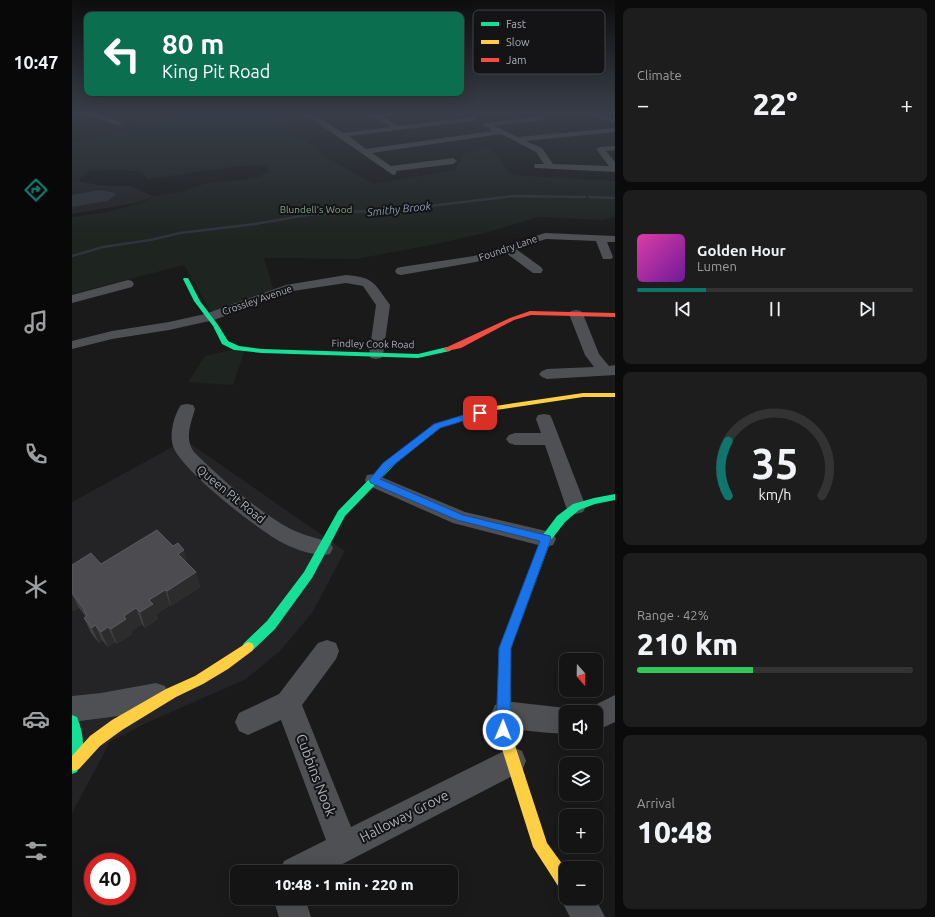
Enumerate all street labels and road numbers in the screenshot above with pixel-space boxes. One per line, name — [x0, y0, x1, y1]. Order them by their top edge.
street label: Foundry Lane — [477, 233, 539, 263]
street label: Crossley Avenue — [221, 283, 293, 317]
street label: Findley Cook Road — [332, 338, 415, 350]
street label: Queen Pit Road — [194, 462, 268, 526]
street label: Cubbins Nook — [293, 732, 339, 818]
street label: Halloway Grove — [357, 787, 451, 845]

